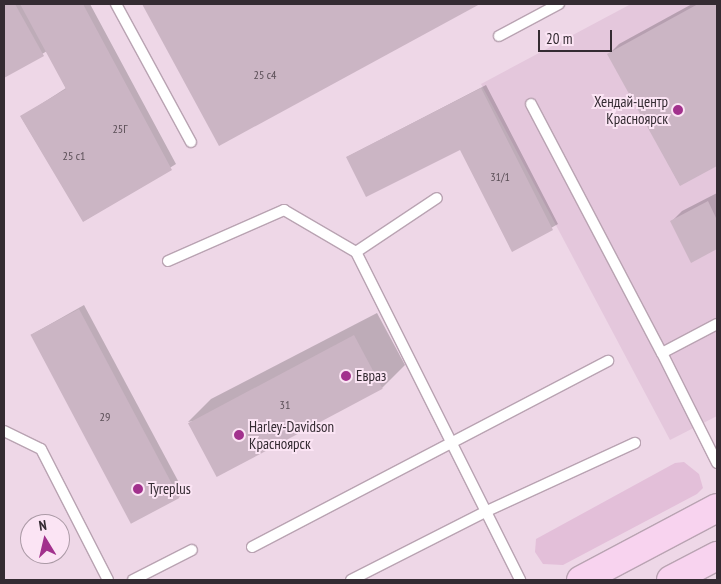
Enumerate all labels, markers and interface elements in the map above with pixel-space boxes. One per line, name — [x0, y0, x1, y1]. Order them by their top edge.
scale bar — [541, 20, 615, 52]
text: 20 m — [546, 29, 572, 48]
house number: 25 с4 — [253, 68, 277, 82]
place label: Хендай-центр Красноярск — [594, 92, 668, 127]
marker: Хендай-центр Красноярск — [672, 104, 684, 116]
house number: 25Г — [112, 122, 128, 136]
house number: 25 с1 — [62, 149, 86, 163]
house number: 31/1 — [490, 170, 510, 184]
place label: Евраз — [356, 367, 386, 385]
marker: Евраз — [340, 370, 352, 382]
house number: 31 — [280, 398, 290, 412]
house number: 29 — [100, 410, 110, 424]
place label: Harley-Davidson Красноярск — [249, 417, 334, 452]
marker: Harley-Davidson Красноярск — [233, 429, 245, 441]
place label: Tyreplus — [148, 480, 191, 498]
marker: Tyreplus — [132, 483, 144, 495]
north arrow — [20, 514, 70, 564]
text: N — [38, 516, 48, 535]

